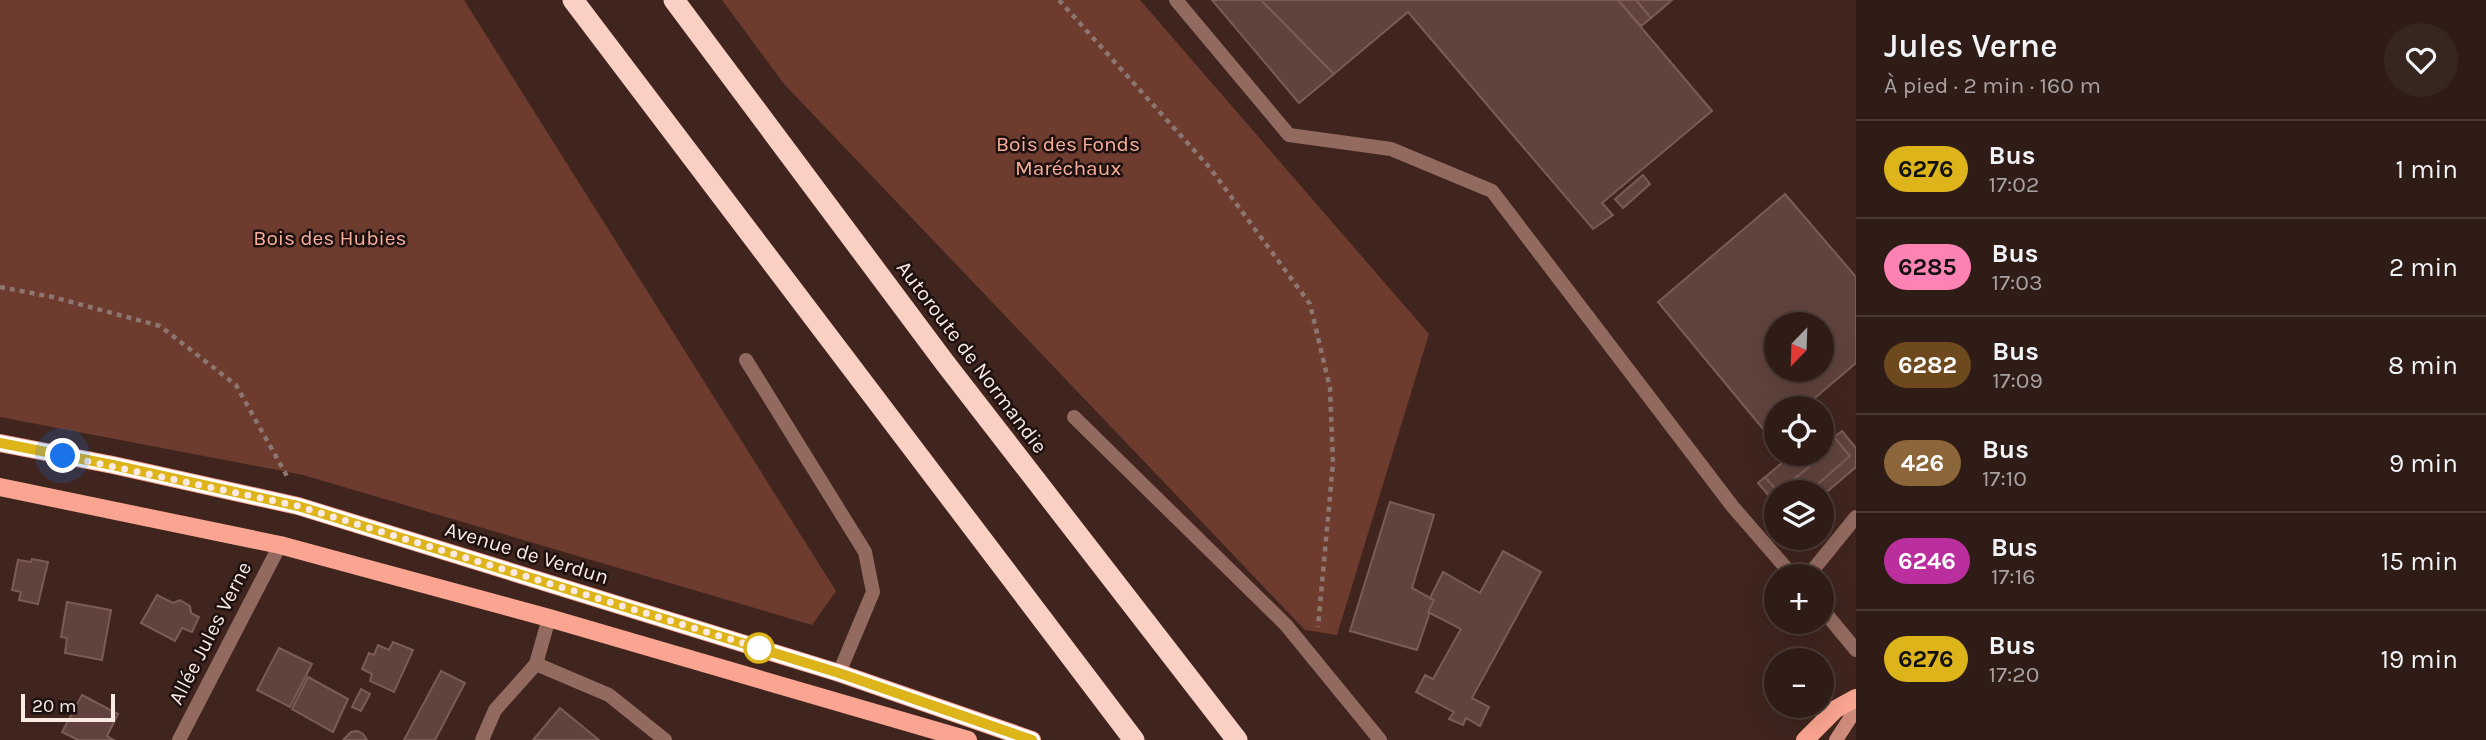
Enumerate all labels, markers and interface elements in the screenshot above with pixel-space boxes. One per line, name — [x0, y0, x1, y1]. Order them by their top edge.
button: heart — [2384, 23, 2458, 97]
text: Jules Verne — [1884, 27, 2058, 65]
text: À pied · 2 min · 160 m — [1884, 72, 2101, 99]
park label: Bois des Fonds Maréchaux — [996, 132, 1140, 180]
text: Bus — [1989, 140, 2035, 171]
text: 1 min — [2395, 154, 2458, 185]
text: 6276 — [1898, 155, 1954, 183]
text: 17:02 — [1989, 171, 2039, 198]
park label: Bois des Hubies — [253, 226, 407, 250]
text: Bus — [1992, 238, 2038, 269]
text: 2 min — [2389, 252, 2458, 283]
text: 6285 — [1898, 253, 1957, 281]
street label: Autoroute de Normandie — [892, 256, 1052, 458]
text: 17:03 — [1992, 269, 2043, 296]
north arrow — [1764, 312, 1834, 382]
map controls — [1764, 312, 1834, 718]
text: Bus — [1992, 336, 2039, 367]
text: 8 min — [2388, 350, 2458, 381]
text: 6282 — [1898, 351, 1957, 379]
text: 17:09 — [1992, 367, 2043, 394]
button: locate — [1764, 396, 1834, 466]
text: Bus — [1982, 434, 2029, 465]
your location — [45, 438, 80, 473]
text: 9 min — [2389, 448, 2458, 479]
text: 426 — [1901, 449, 1944, 477]
text: 17:10 — [1982, 465, 2027, 492]
button: layers — [1764, 480, 1834, 550]
street label: Avenue de Verdun — [442, 517, 612, 589]
text: Bus — [1991, 532, 2038, 563]
text: 15 min — [2381, 546, 2458, 577]
text: 6246 — [1898, 547, 1956, 575]
street label: Allée Jules Verne — [164, 558, 256, 708]
text: 17:16 — [1991, 563, 2035, 590]
button: + — [1764, 564, 1834, 634]
text: Bus — [1989, 630, 2035, 661]
unlabelled marker — [744, 633, 774, 663]
text: 19 min — [2380, 644, 2458, 675]
text: 6276 — [1898, 645, 1954, 673]
button: − — [1764, 648, 1834, 718]
text: 17:20 — [1989, 661, 2039, 688]
scale bar — [21, 691, 116, 723]
text: 20 m — [32, 695, 77, 717]

